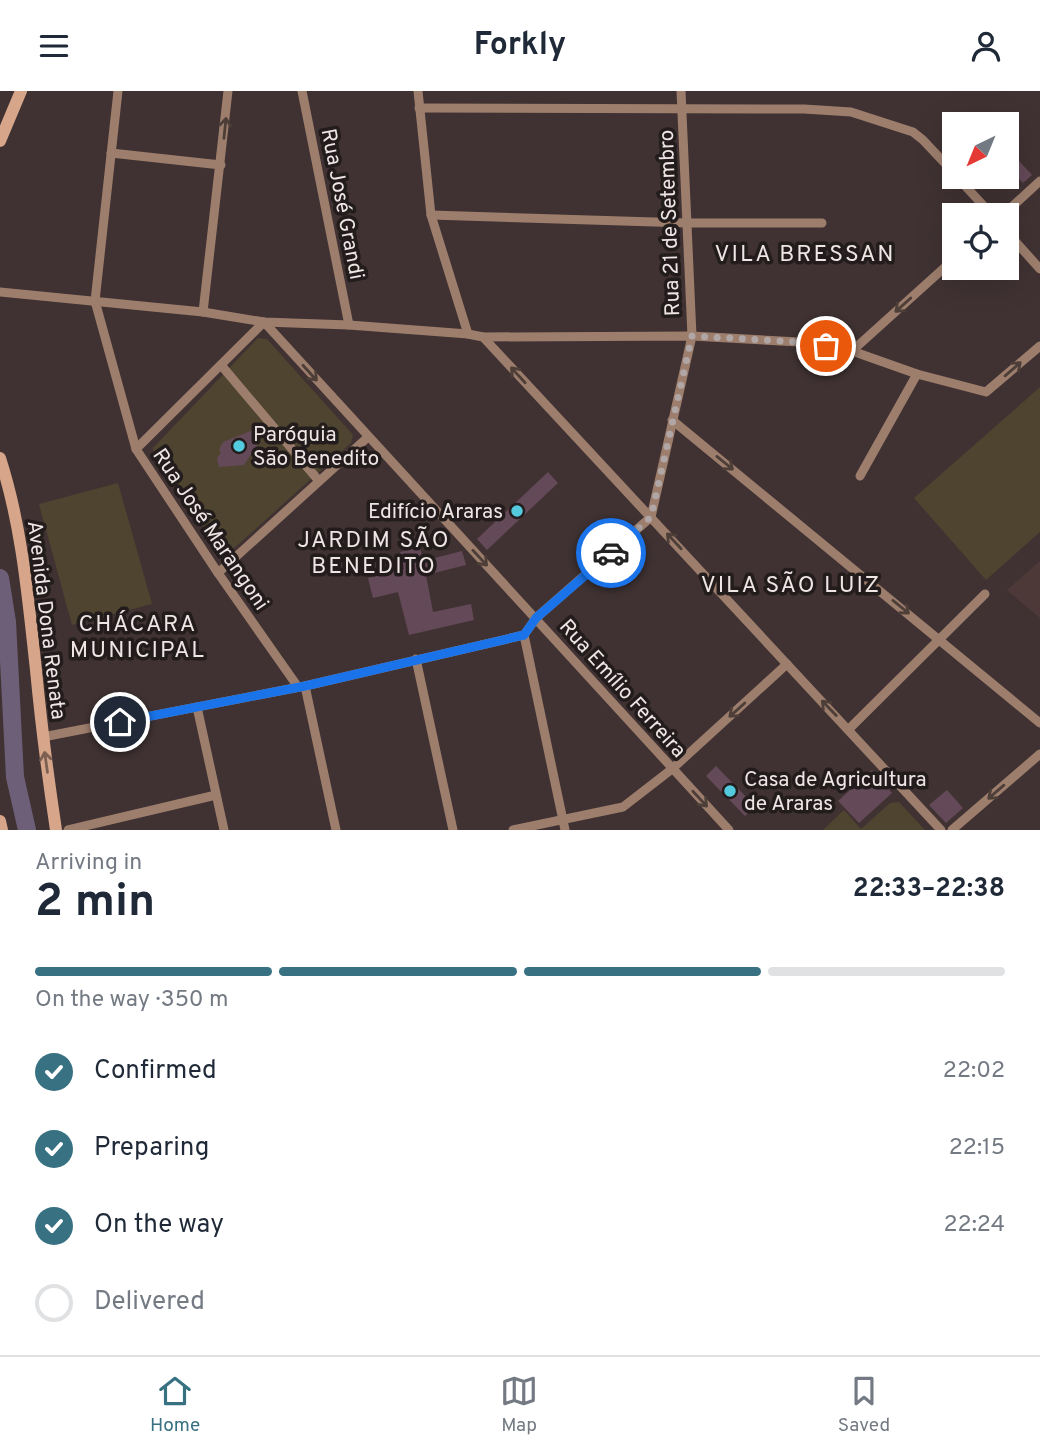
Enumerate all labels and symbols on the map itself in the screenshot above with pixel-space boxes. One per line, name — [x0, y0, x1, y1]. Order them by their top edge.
north arrow — [942, 112, 1018, 189]
one-way arrow — [218, 117, 231, 140]
street label: Rua José Grandi — [314, 126, 369, 282]
street label: Rua 21 de Setembro — [654, 129, 687, 317]
district label: VILA BRESSAN — [715, 241, 895, 270]
one-way arrow — [894, 297, 912, 313]
pin — [796, 316, 856, 376]
one-way arrow — [1004, 361, 1022, 377]
one-way arrow — [302, 364, 318, 382]
one-way arrow — [510, 367, 527, 384]
place label: Paróquia São Benedito — [253, 422, 379, 473]
marker: Paróquia São Benedito — [231, 438, 247, 454]
street label: Rua José Marangoni — [146, 444, 274, 616]
one-way arrow — [715, 455, 733, 471]
place label: Edifício Araras — [368, 499, 503, 526]
marker: Edifício Araras — [509, 503, 525, 519]
courier — [576, 518, 646, 588]
street label: Avenida Dona Renata — [20, 519, 71, 721]
district label: JARDIM SÃO BENEDITO — [297, 526, 451, 582]
one-way arrow — [665, 533, 682, 550]
one-way arrow — [472, 549, 489, 566]
district label: VILA SÃO LUIZ — [701, 571, 881, 601]
one-way arrow — [891, 600, 909, 615]
district label: CHÁCARA MUNICIPAL — [70, 610, 206, 666]
street label: Rua Emílio Ferreira — [552, 614, 691, 764]
pin — [90, 692, 150, 752]
one-way arrow — [820, 699, 837, 716]
one-way arrow — [728, 702, 746, 718]
one-way arrow — [39, 752, 52, 774]
place label: Casa de Agricultura de Araras — [744, 767, 927, 818]
marker: Casa de Agricultura de Araras — [722, 783, 738, 799]
one-way arrow — [987, 784, 1005, 800]
one-way arrow — [692, 790, 708, 808]

